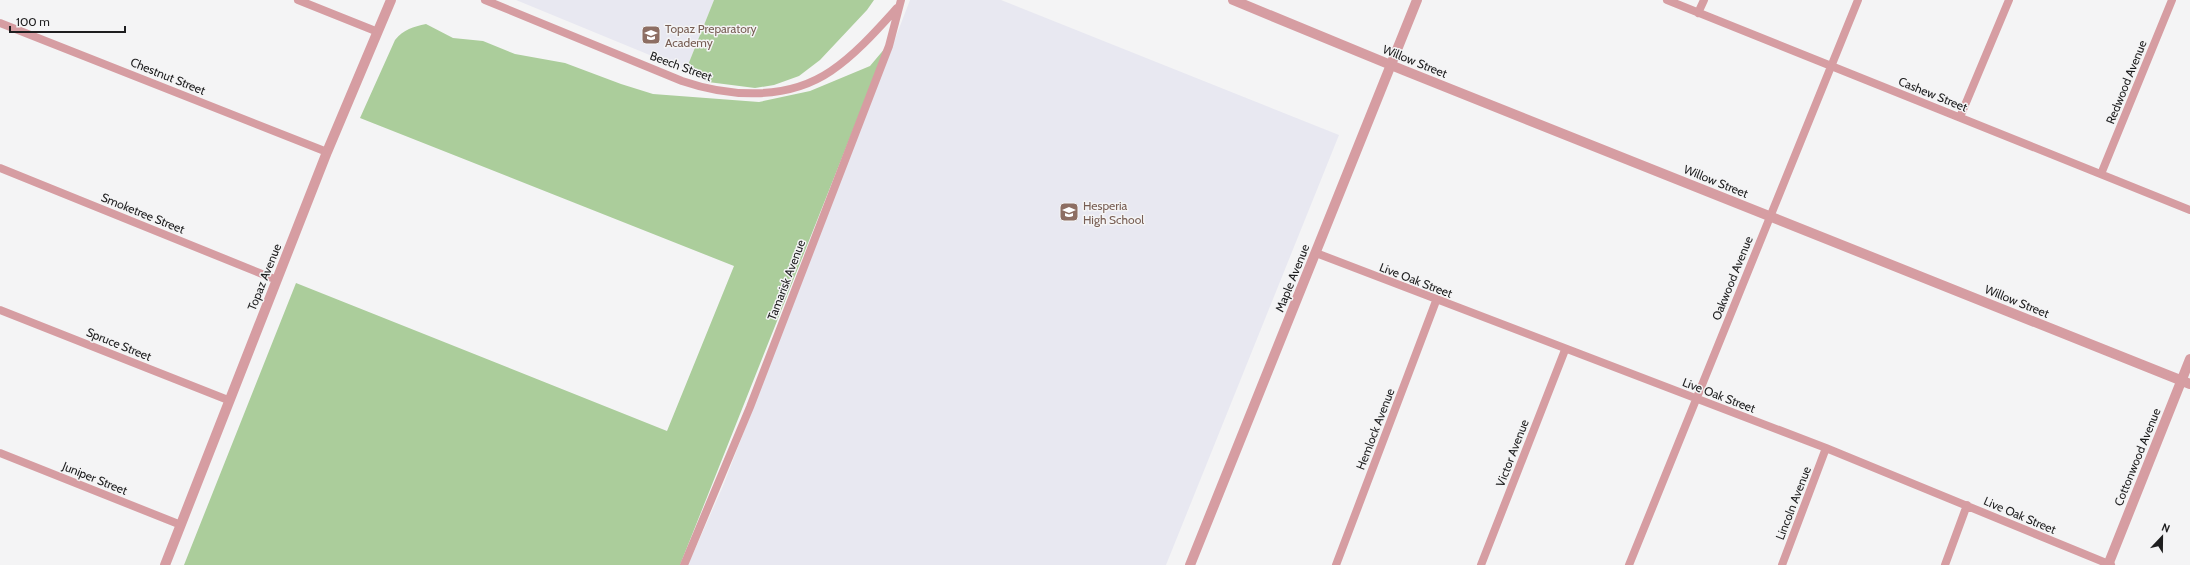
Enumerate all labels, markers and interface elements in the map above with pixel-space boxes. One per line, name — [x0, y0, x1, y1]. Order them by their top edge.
scale bar — [10, 8, 125, 34]
text: 100 m — [16, 14, 50, 29]
place label: Topaz Preparatory Academy — [665, 21, 757, 50]
school or university icon: Topaz Preparatory Academy — [640, 24, 662, 46]
street label: Redwood Avenue — [2102, 38, 2150, 126]
street label: Willow Street — [1381, 41, 1449, 81]
street label: Beech Street — [648, 48, 714, 84]
street label: Chestnut Street — [128, 54, 208, 98]
street label: Cashew Street — [1896, 73, 1970, 115]
street label: Willow Street — [1682, 161, 1750, 201]
street label: Smoketree Street — [99, 189, 187, 237]
place label: Hesperia High School — [1083, 198, 1144, 227]
school or university icon: Hesperia High School — [1058, 201, 1080, 223]
street label: Oakwood Avenue — [1708, 234, 1756, 322]
street label: Tamarisk Avenue — [764, 238, 808, 322]
street label: Topaz Avenue — [244, 241, 284, 313]
street label: Maple Avenue — [1272, 242, 1312, 314]
street label: Live Oak Street — [1377, 259, 1455, 301]
street label: Willow Street — [1983, 281, 2051, 321]
street label: Spruce Street — [84, 324, 154, 364]
street label: Live Oak Street — [1680, 374, 1758, 416]
street label: Hemlock Avenue — [1353, 386, 1397, 472]
street label: Cottonwood Avenue — [2111, 406, 2163, 508]
street label: Victor Avenue — [1492, 417, 1532, 489]
street label: Juniper Street — [59, 458, 130, 498]
street label: Lincoln Avenue — [1772, 464, 1814, 542]
street label: Live Oak Street — [1982, 493, 2058, 537]
north arrow — [2142, 517, 2182, 557]
text: N — [2160, 520, 2172, 536]

